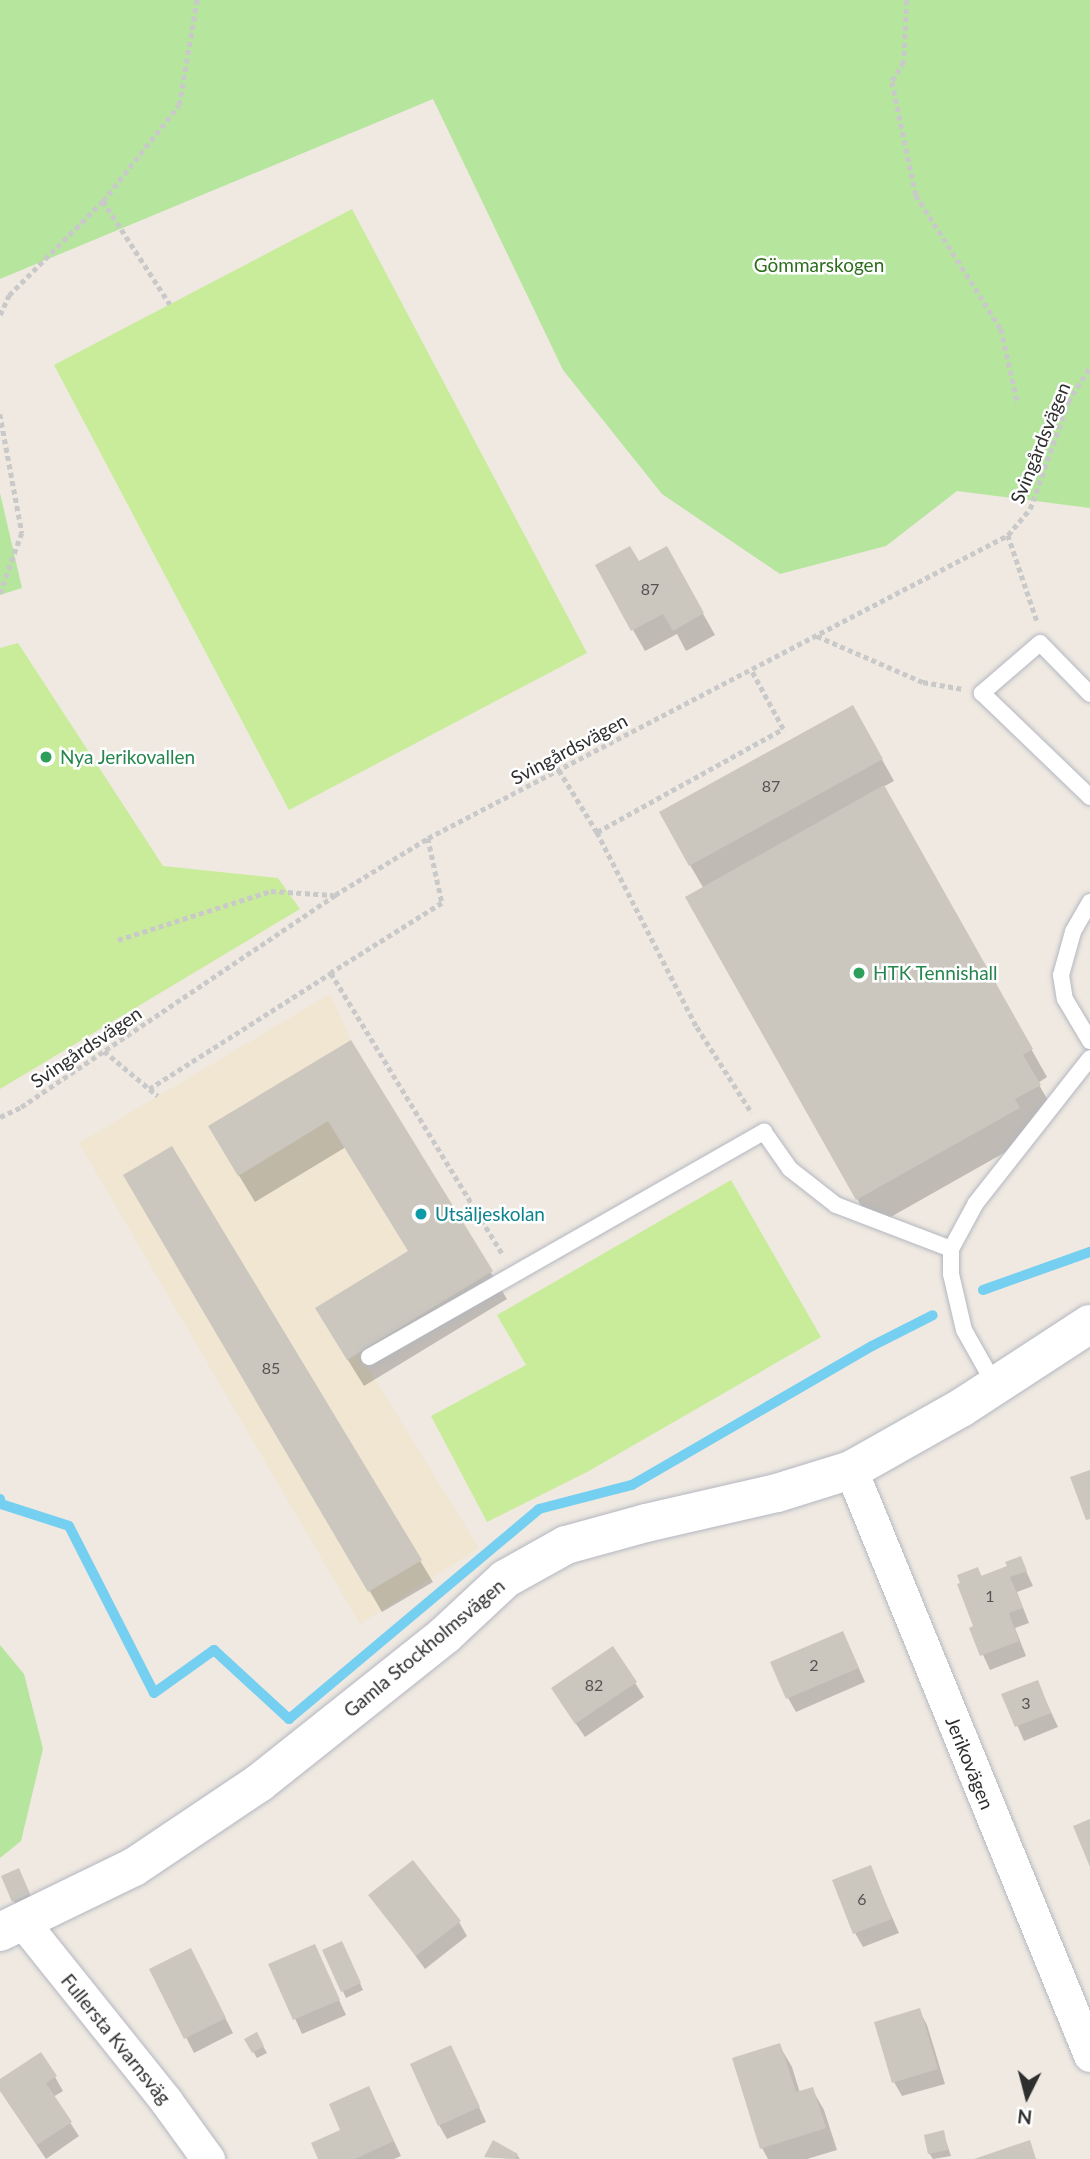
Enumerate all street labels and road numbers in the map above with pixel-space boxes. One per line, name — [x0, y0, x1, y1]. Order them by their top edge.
street label: Svingårdsvägen — [1005, 379, 1075, 507]
street label: Svingårdsvägen — [507, 709, 631, 789]
street label: Svingårdsvägen — [26, 1002, 146, 1092]
street label: Gamla Stockholmsvägen — [339, 1574, 509, 1722]
street label: Jerikovägen — [941, 1713, 999, 1813]
street label: Fullersta Kvarnsväg — [56, 1969, 176, 2109]

